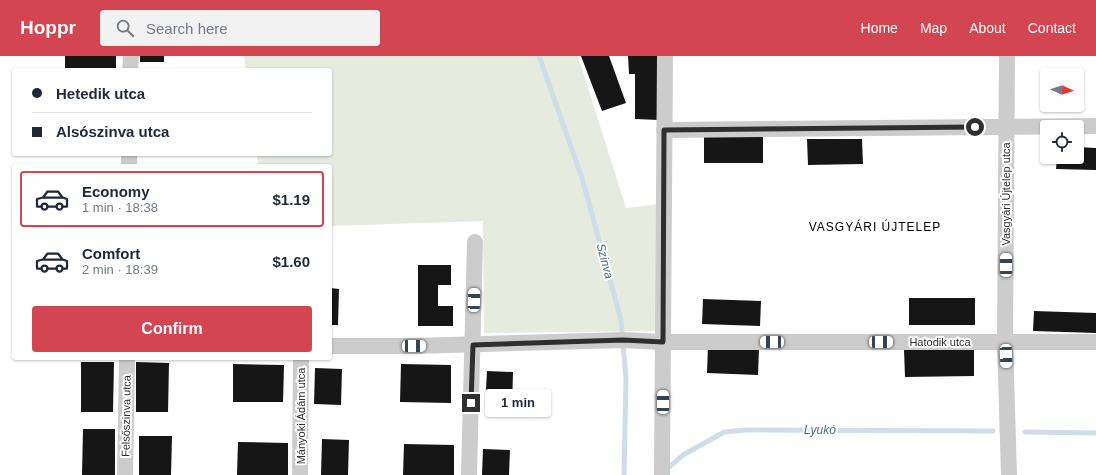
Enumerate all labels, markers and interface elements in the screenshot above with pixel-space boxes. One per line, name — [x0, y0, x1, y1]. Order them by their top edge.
search box — [100, 10, 380, 46]
text: Hoppr — [20, 17, 76, 38]
icon: search — [114, 17, 136, 39]
text: Search here — [146, 20, 228, 37]
text: Home — [861, 20, 898, 36]
text: Map — [920, 20, 947, 36]
text: About — [969, 20, 1006, 36]
text: Contact — [1028, 20, 1076, 36]
north arrow — [1040, 68, 1084, 112]
map controls — [1040, 68, 1084, 164]
text: Hetedik utca — [56, 85, 145, 102]
route start — [966, 118, 984, 136]
button: locate — [1040, 120, 1084, 164]
text: Alsószinva utca — [56, 123, 169, 140]
street label: Vasgyári Újtelep utca — [1000, 142, 1012, 246]
icon: car — [34, 181, 70, 217]
text: Economy — [82, 183, 150, 200]
text: $1.19 — [272, 191, 310, 208]
text: 1 min · 18:38 — [82, 200, 158, 215]
district label: VASGYÁRI ÚJTELEP — [809, 219, 941, 234]
water label: Szinva — [594, 242, 617, 281]
icon: car — [34, 243, 70, 279]
text: Comfort — [82, 245, 140, 262]
text: $1.60 — [272, 253, 310, 270]
car — [1000, 253, 1012, 277]
text: 2 min · 18:39 — [82, 262, 158, 277]
car — [468, 288, 480, 312]
button: Confirm — [32, 306, 312, 352]
car — [760, 336, 784, 348]
car — [869, 336, 893, 348]
street label: Hatodik utca — [909, 336, 971, 348]
car — [402, 340, 426, 352]
car — [1000, 344, 1012, 368]
street label: Mányoki Ádám utca — [295, 367, 307, 464]
street label: Felsőszinva utca — [119, 374, 133, 457]
callout: 1 min — [485, 389, 551, 417]
car — [657, 390, 669, 414]
route end — [462, 394, 480, 412]
text: 1 min — [501, 395, 535, 410]
water label: Lyukó — [804, 423, 836, 437]

